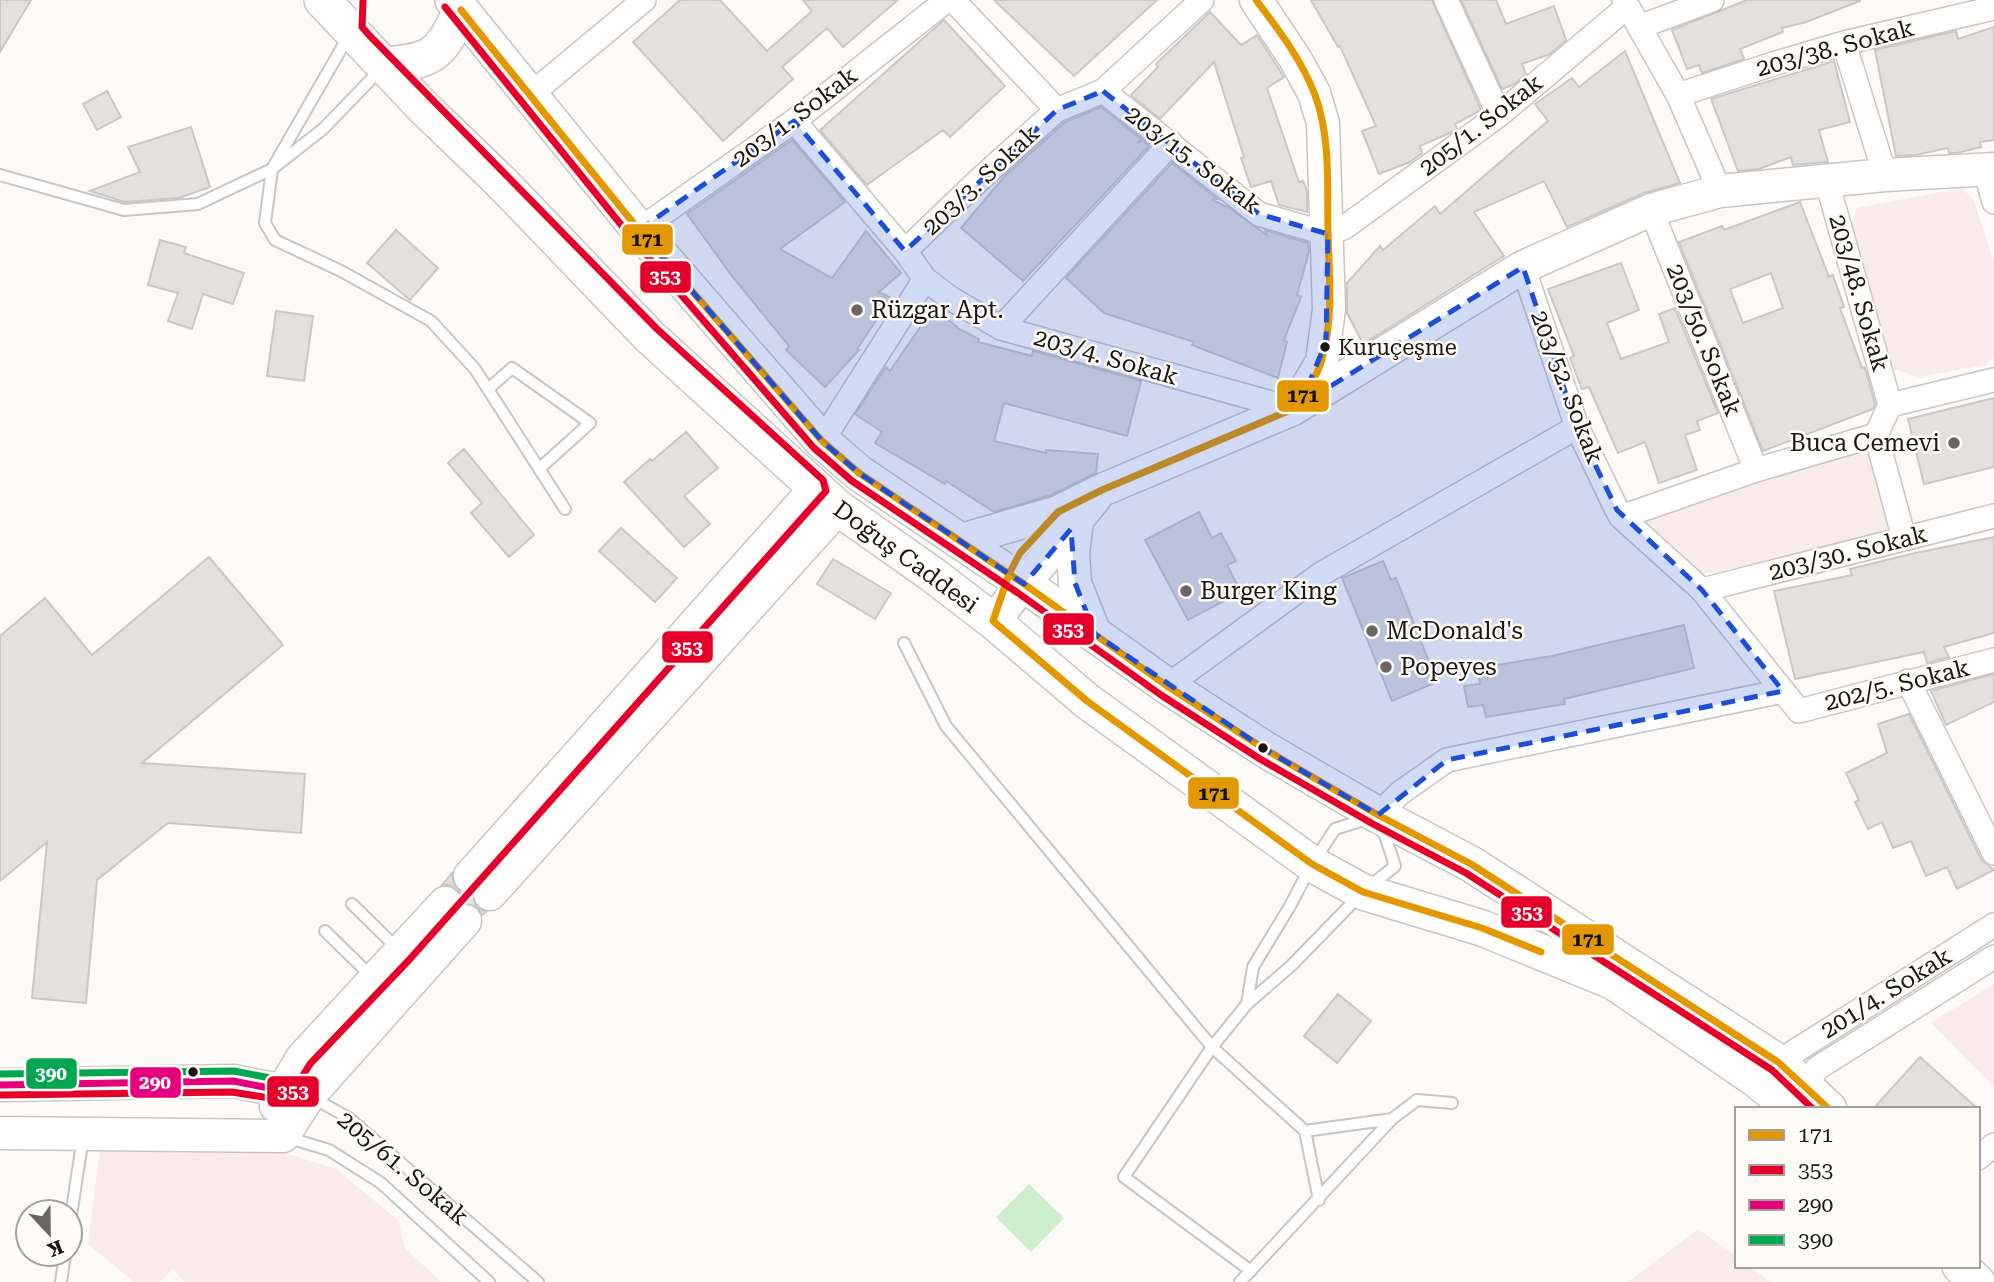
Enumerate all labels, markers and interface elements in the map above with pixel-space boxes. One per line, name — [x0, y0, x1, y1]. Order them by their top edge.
street label: 203/38. Sokak — [1753, 13, 1917, 83]
street label: 203/1. Sokak — [727, 61, 863, 173]
street label: 205/1. Sokak — [1414, 68, 1548, 182]
street label: 203/15. Sokak — [1120, 100, 1266, 220]
street label: 203/3. Sokak — [917, 119, 1045, 241]
street label: 203/48. Sokak — [1823, 211, 1895, 375]
line badge: 171 — [621, 223, 674, 256]
text: 171 — [631, 228, 663, 251]
line badge: 353 — [639, 260, 692, 294]
street label: 203/50. Sokak — [1661, 260, 1747, 420]
text: 353 — [649, 265, 681, 288]
place label: Rüzgar Apt. — [871, 296, 1004, 324]
marker: Rüzgar Apt. — [849, 302, 865, 318]
street label: 203/52. Sokak — [1525, 306, 1609, 468]
street label: 203/4. Sokak — [1031, 323, 1181, 391]
place label: Kuruçeşme — [1338, 335, 1457, 360]
marker: Kuruçeşme — [1318, 340, 1332, 354]
line badge: 171 — [1276, 379, 1330, 413]
text: 171 — [1287, 384, 1319, 407]
place label: Buca Cemevi — [1790, 429, 1940, 457]
marker: Buca Cemevi — [1946, 435, 1962, 451]
street label: Doğuş Caddesi — [828, 495, 984, 619]
street label: 203/30. Sokak — [1766, 520, 1930, 586]
place label: Burger King — [1200, 577, 1337, 605]
marker: Burger King — [1178, 583, 1194, 599]
line badge: 353 — [1042, 612, 1095, 646]
place label: McDonald's — [1386, 617, 1523, 645]
text: 353 — [1052, 618, 1084, 641]
marker: McDonald's — [1364, 623, 1380, 639]
line badge: 353 — [661, 630, 714, 664]
text: 353 — [671, 636, 703, 659]
place label: Popeyes — [1400, 653, 1497, 681]
street label: 202/5. Sokak — [1821, 653, 1973, 717]
marker: Popeyes — [1378, 659, 1394, 675]
unlabelled marker — [1256, 741, 1270, 755]
line badge: 171 — [1187, 776, 1240, 810]
text: 171 — [1198, 782, 1230, 805]
line badge: 353 — [1500, 895, 1553, 929]
text: 353 — [1511, 901, 1543, 924]
line badge: 171 — [1561, 923, 1615, 956]
text: 171 — [1572, 928, 1604, 951]
street label: 201/4. Sokak — [1816, 942, 1956, 1044]
line badge: 390 — [25, 1057, 78, 1090]
text: 390 — [35, 1062, 67, 1085]
unlabelled marker — [186, 1065, 200, 1079]
line badge: 290 — [129, 1066, 182, 1099]
text: 290 — [139, 1071, 171, 1094]
line badge: 353 — [266, 1075, 320, 1108]
text: 353 — [277, 1080, 309, 1103]
street label: 205/61. Sokak — [332, 1105, 474, 1231]
legend — [1735, 1107, 1980, 1268]
text: 171 — [1798, 1123, 1833, 1147]
text: 353 — [1798, 1158, 1833, 1182]
text: 290 — [1798, 1193, 1833, 1217]
north arrow — [14, 1198, 84, 1268]
text: 390 — [1798, 1228, 1833, 1252]
text: K — [44, 1235, 66, 1262]

